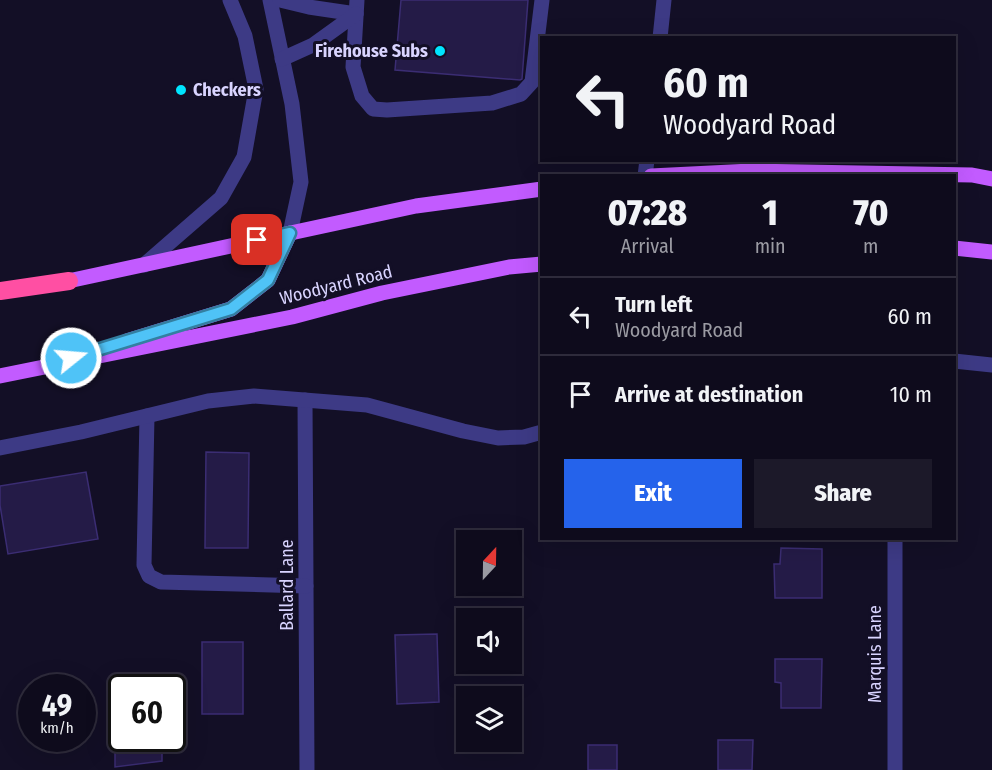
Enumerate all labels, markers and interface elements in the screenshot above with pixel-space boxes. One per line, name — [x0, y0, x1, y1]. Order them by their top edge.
place label: Firehouse Subs — [315, 40, 428, 62]
marker: Firehouse Subs — [433, 44, 447, 58]
text: 60 m — [663, 58, 749, 108]
icon: left — [564, 60, 642, 138]
place label: Checkers — [193, 79, 261, 101]
marker: Checkers — [174, 83, 188, 97]
text: Woodyard Road — [663, 109, 836, 141]
text: 07:28 — [608, 191, 687, 235]
text: 1 — [762, 191, 778, 235]
text: 70 — [853, 191, 888, 235]
pin — [231, 214, 282, 265]
icon: arrive — [240, 223, 273, 256]
text: Arrival — [621, 234, 674, 258]
text: min — [755, 234, 786, 258]
text: m — [863, 234, 878, 258]
street label: Woodyard Road — [277, 260, 395, 310]
text: Turn left — [615, 291, 693, 318]
icon: left — [564, 300, 597, 333]
text: 60 m — [888, 303, 932, 330]
text: Woodyard Road — [615, 318, 743, 342]
position arrow — [39, 326, 103, 390]
icon: arrive — [564, 378, 597, 411]
text: Arrive at destination — [615, 381, 803, 408]
text: 10 m — [890, 381, 932, 408]
button: Exit — [564, 459, 742, 528]
button: Share — [754, 459, 932, 528]
north arrow — [456, 530, 522, 596]
map controls — [456, 530, 522, 752]
street label: Ballard Lane — [276, 539, 298, 631]
street label: Marquis Lane — [864, 605, 886, 703]
button: sound — [456, 608, 522, 674]
speed limit sign: 60 — [108, 674, 186, 752]
button: layers — [456, 686, 522, 752]
text: 49 — [42, 688, 72, 724]
text: km/h — [40, 719, 74, 737]

